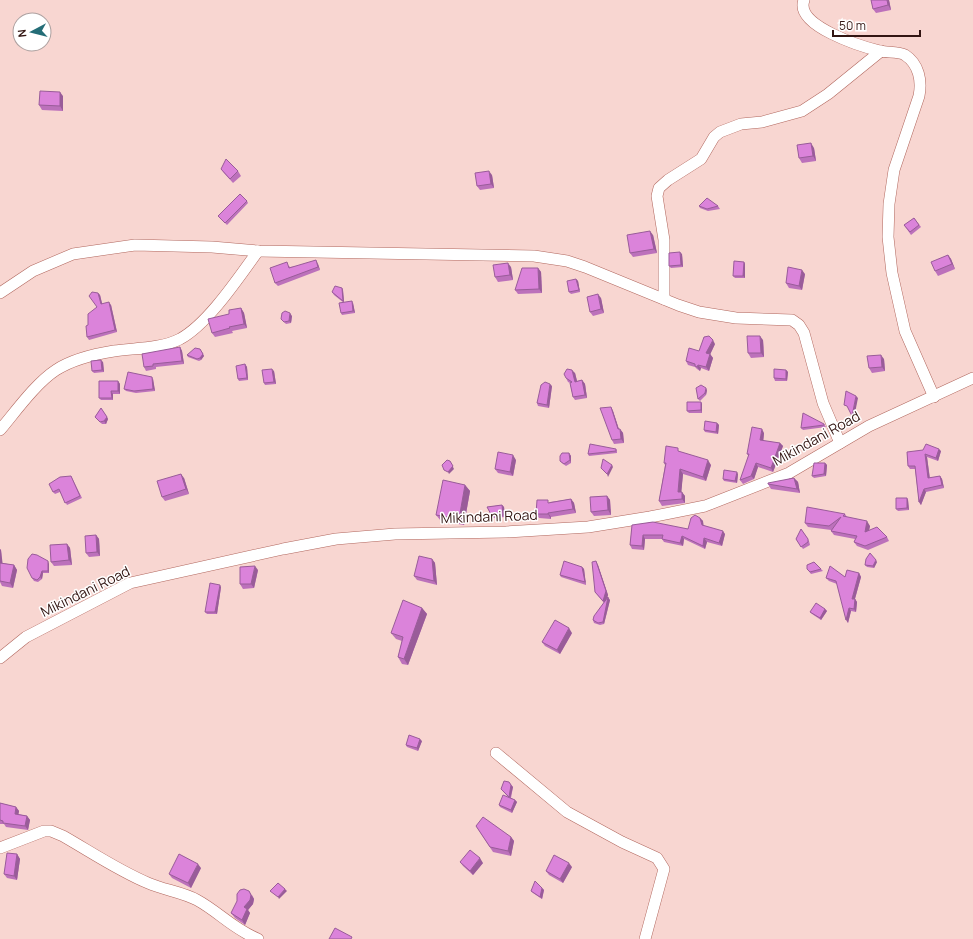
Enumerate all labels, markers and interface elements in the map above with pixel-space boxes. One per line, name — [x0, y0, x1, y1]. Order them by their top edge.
north arrow — [12, 12, 52, 52]
scale bar — [833, 12, 920, 38]
text: 50 m — [839, 17, 866, 34]
text: N — [14, 28, 30, 38]
street label: Mikindani Road — [769, 406, 863, 470]
street label: Mikindani Road — [440, 505, 538, 527]
street label: Mikindani Road — [37, 561, 133, 621]

